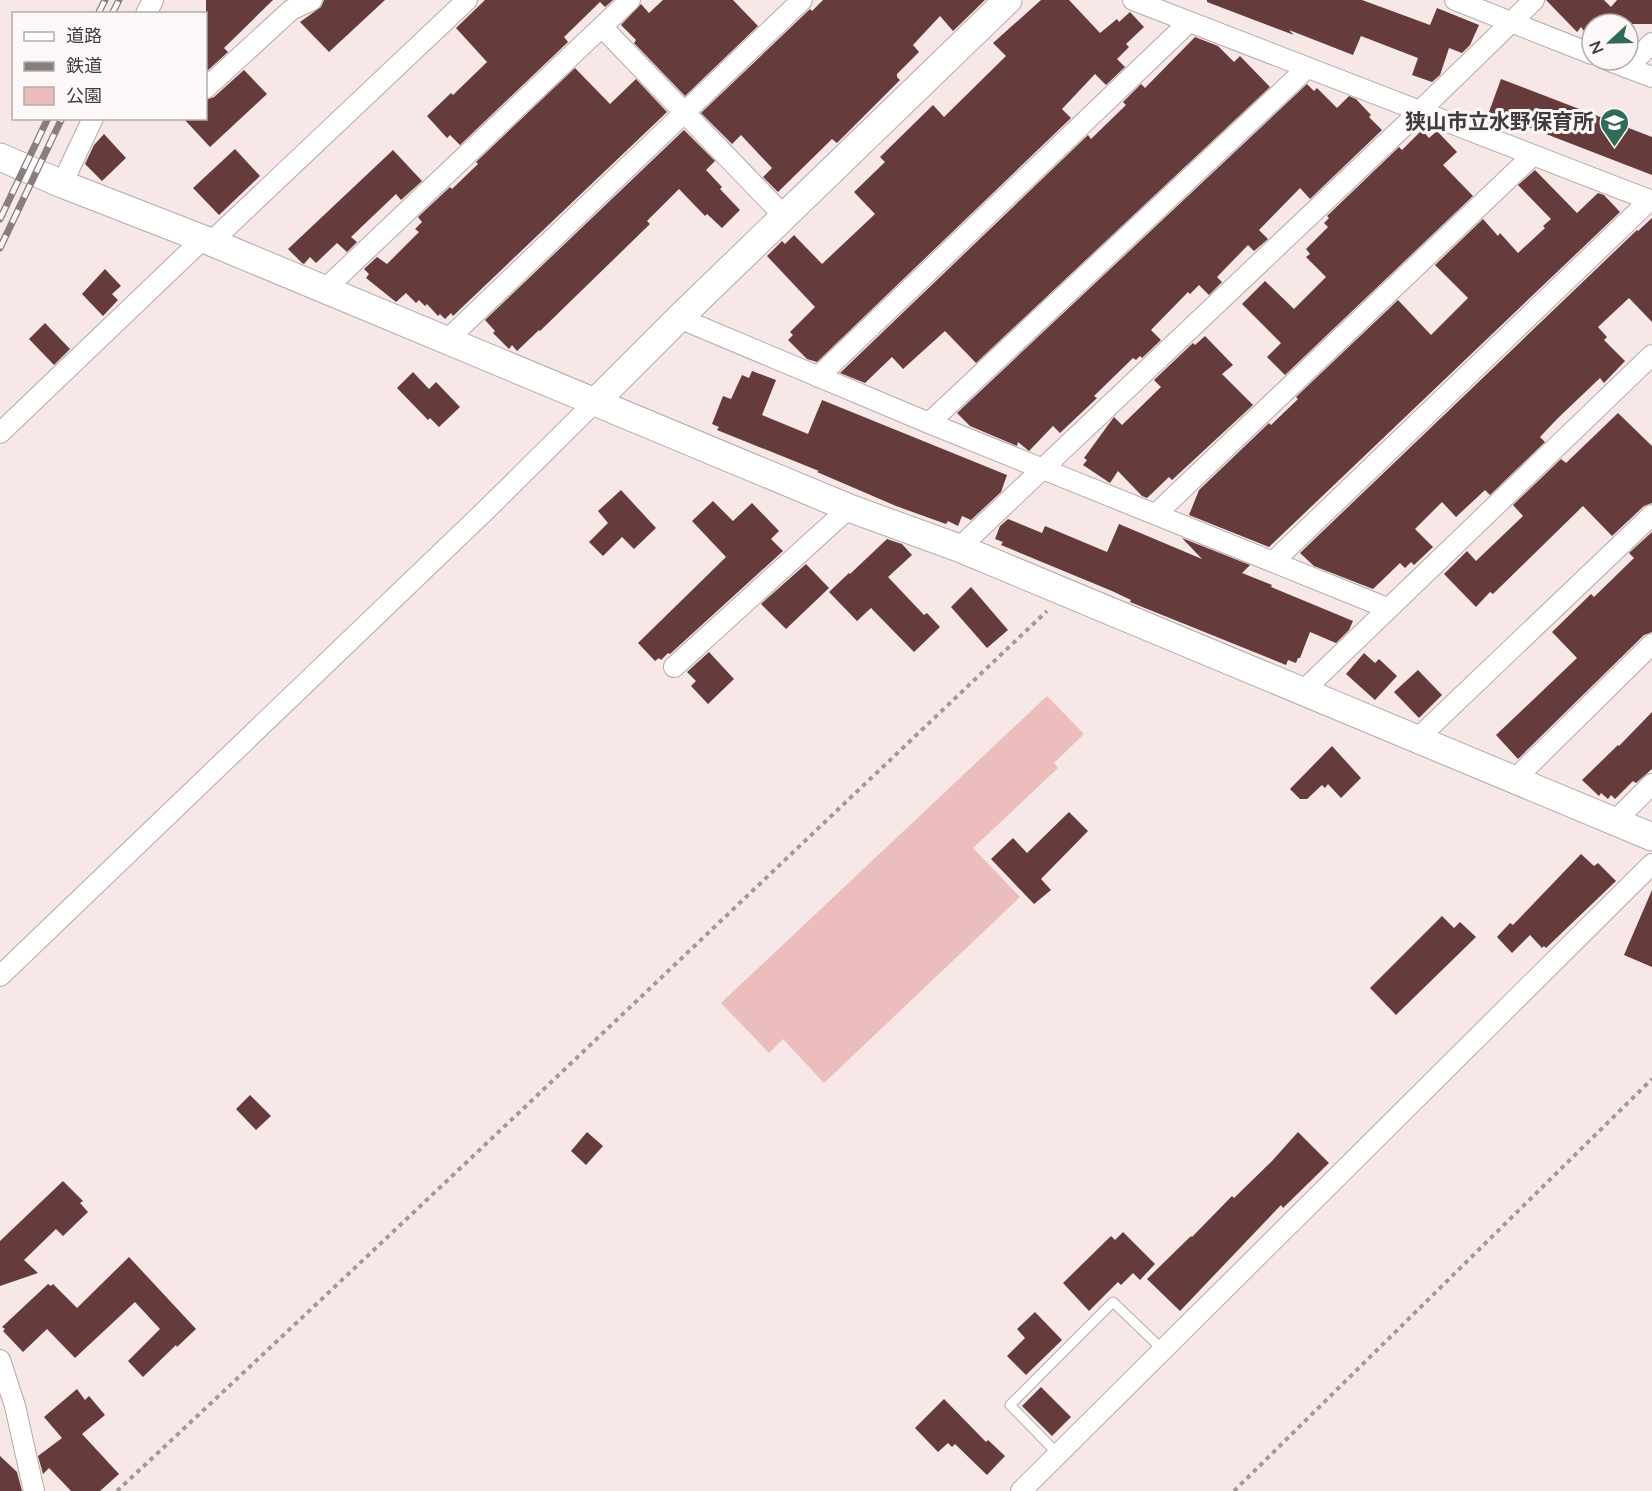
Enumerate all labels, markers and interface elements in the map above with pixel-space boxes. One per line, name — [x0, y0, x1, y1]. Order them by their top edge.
legend — [12, 12, 207, 120]
north arrow — [1580, 12, 1640, 72]
text: 道路 — [66, 24, 102, 46]
text: N — [1585, 39, 1607, 57]
text: 鉄道 — [66, 54, 102, 76]
text: 公園 — [66, 84, 102, 106]
school or university icon: 狭山市立水野保育所 — [1599, 106, 1631, 148]
place label: 狭山市立水野保育所 — [1405, 108, 1594, 133]

